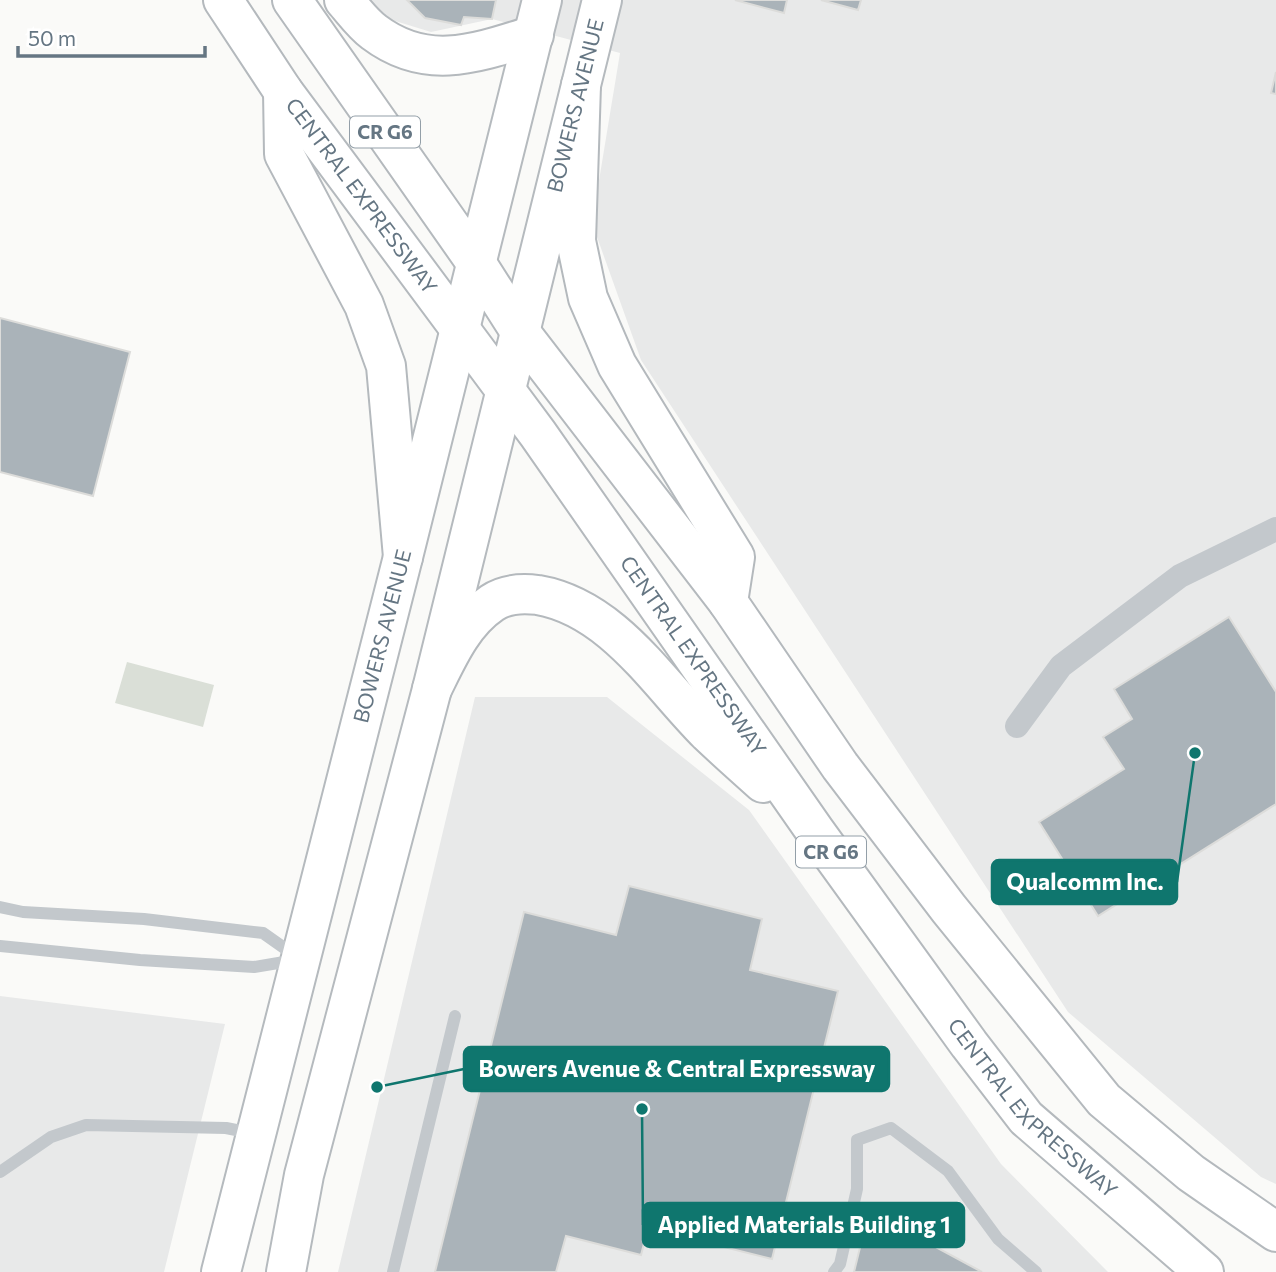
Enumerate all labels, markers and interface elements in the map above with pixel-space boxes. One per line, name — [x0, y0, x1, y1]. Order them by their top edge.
scale bar — [18, 14, 205, 58]
street label: BOWERS AVENUE — [541, 16, 608, 195]
text: 50 m — [28, 25, 76, 50]
street label: CENTRAL EXPRESSWAY — [281, 92, 443, 298]
road number: CR G6 — [350, 116, 420, 148]
street label: BOWERS AVENUE — [347, 547, 415, 725]
street label: CENTRAL EXPRESSWAY — [616, 550, 773, 760]
road number: CR G6 — [796, 836, 866, 867]
callout: Qualcomm Inc. — [992, 860, 1177, 904]
text: Qualcomm Inc. — [1006, 867, 1164, 895]
street label: CENTRAL EXPRESSWAY — [944, 1013, 1123, 1203]
callout: Bowers Avenue & Central Expressway — [464, 1047, 889, 1091]
text: Bowers Avenue & Central Expressway — [479, 1054, 876, 1082]
callout: Applied Materials Building 1 — [643, 1203, 964, 1247]
text: Applied Materials Building 1 — [657, 1210, 951, 1238]

